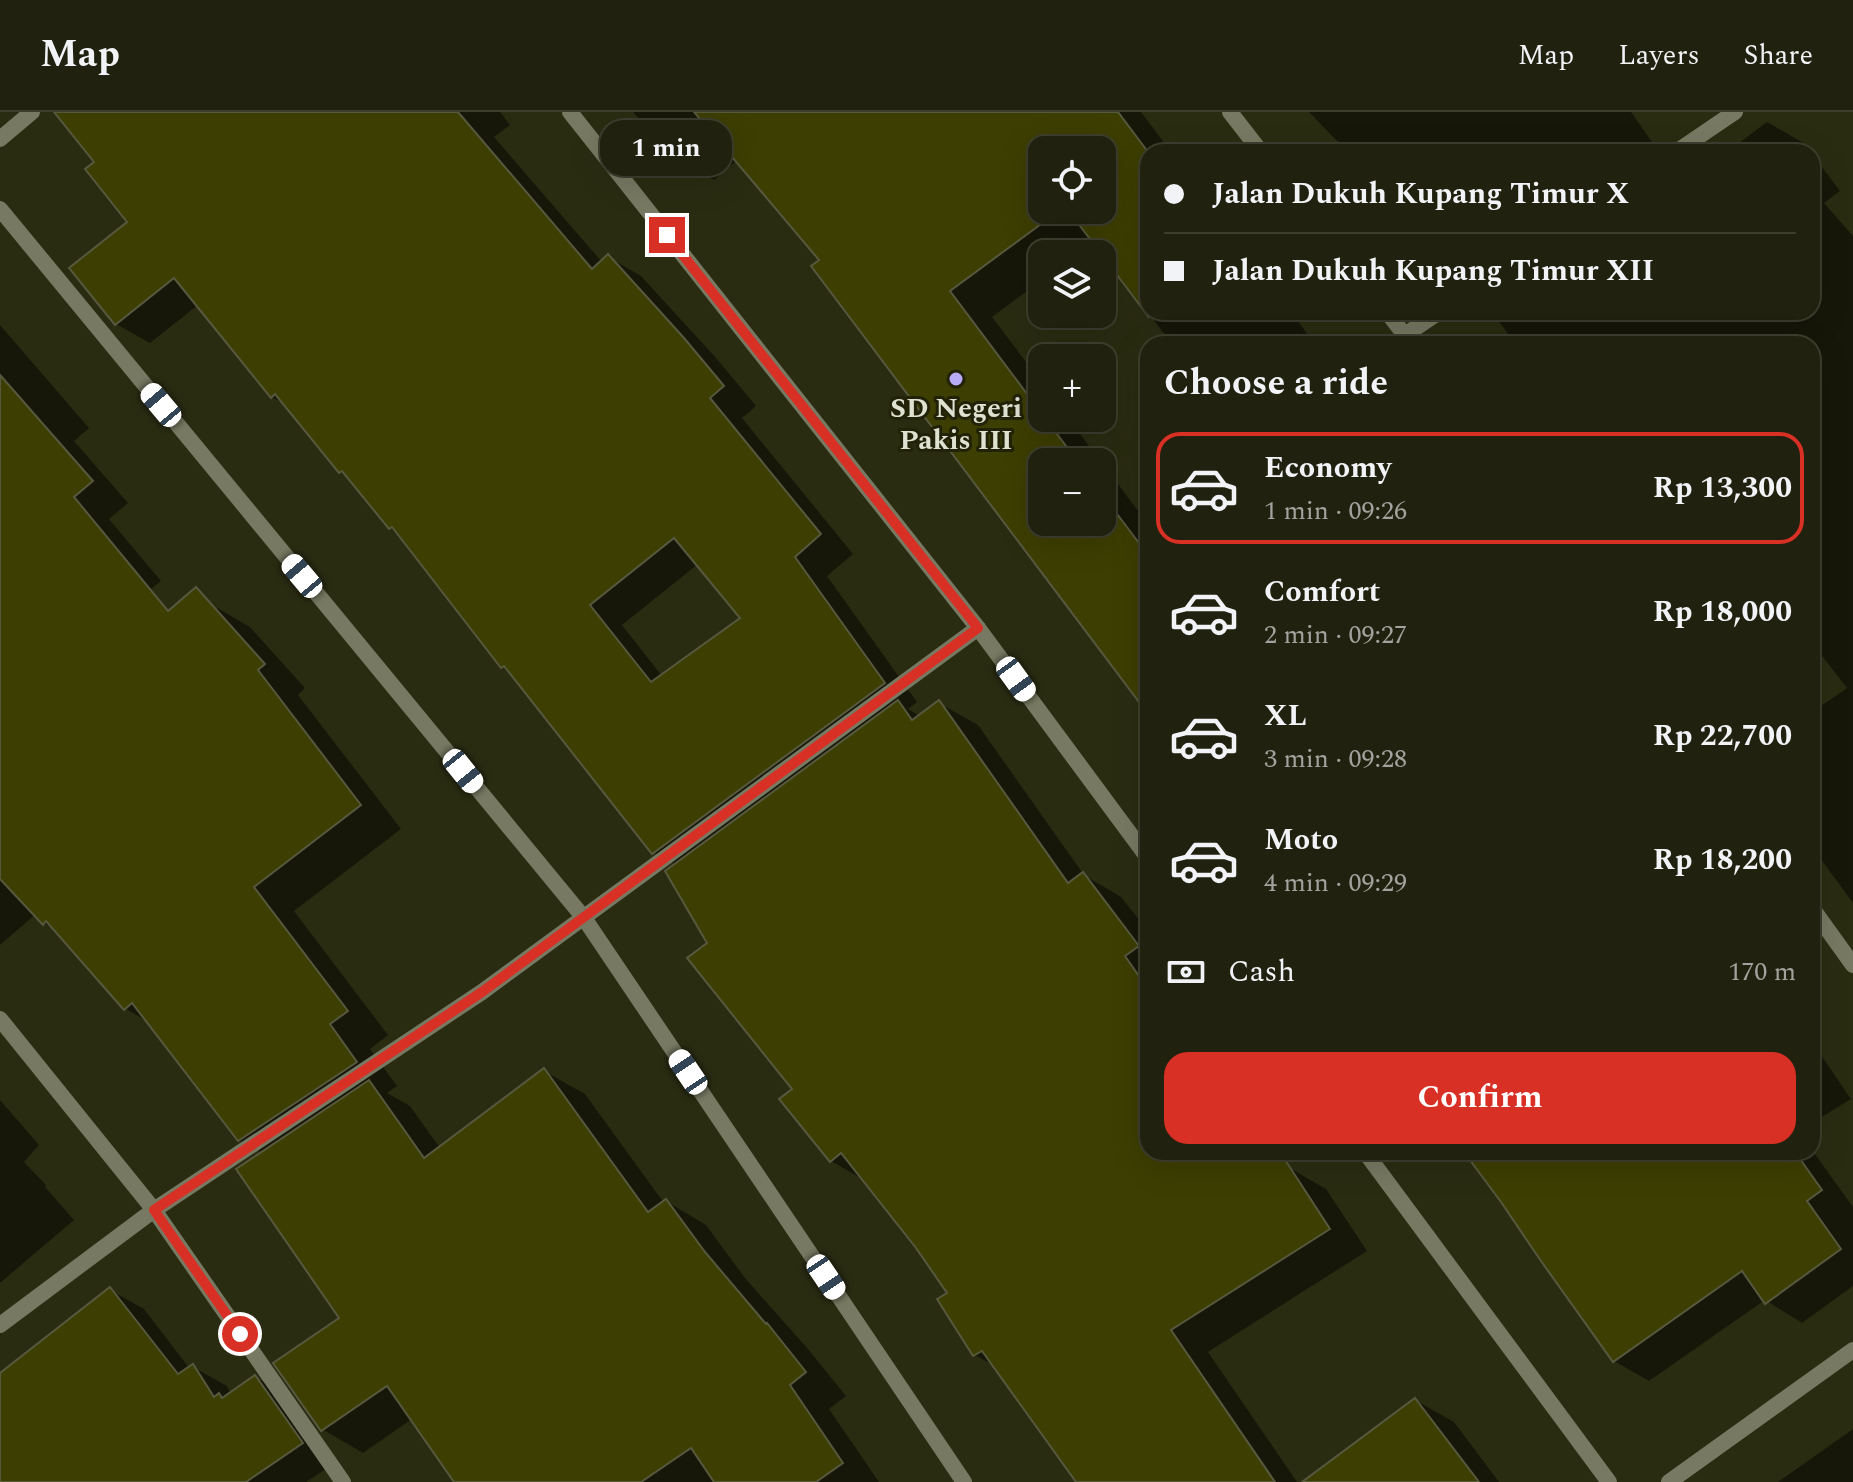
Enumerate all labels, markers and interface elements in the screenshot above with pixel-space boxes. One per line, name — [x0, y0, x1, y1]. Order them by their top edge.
text: Map — [40, 26, 120, 84]
text: Map — [1518, 34, 1574, 77]
text: Layers — [1618, 34, 1700, 77]
text: Share — [1744, 34, 1813, 77]
callout: 1 min — [601, 119, 733, 175]
text: 1 min — [631, 128, 701, 168]
map controls — [1028, 136, 1116, 536]
button: locate — [1028, 136, 1116, 224]
text: Jalan Dukuh Kupang Timur X — [1212, 171, 1629, 217]
route end — [649, 217, 685, 253]
button: layers — [1028, 240, 1116, 328]
text: Jalan Dukuh Kupang Timur XII — [1212, 248, 1654, 294]
button: + — [1028, 344, 1116, 432]
text: Choose a ride — [1164, 356, 1388, 411]
marker: SD Negeri Pakis III — [947, 370, 965, 388]
car — [136, 379, 186, 431]
place label: SD Negeri Pakis III — [890, 387, 1022, 462]
text: Economy — [1264, 445, 1391, 491]
button: − — [1028, 448, 1116, 536]
icon: car — [1168, 452, 1240, 524]
text: Rp 13,300 — [1653, 465, 1792, 511]
text: 1 min · 09:26 — [1264, 491, 1407, 531]
car — [277, 550, 327, 602]
text: Comfort — [1264, 569, 1380, 615]
icon: car — [1168, 576, 1240, 648]
text: Rp 18,000 — [1653, 589, 1792, 635]
text: 2 min · 09:27 — [1264, 615, 1407, 655]
car — [992, 653, 1040, 705]
text: XL — [1264, 693, 1307, 739]
icon: car — [1168, 700, 1240, 772]
text: Rp 22,700 — [1653, 713, 1792, 759]
text: 3 min · 09:28 — [1264, 739, 1407, 779]
car — [439, 745, 487, 797]
text: Moto — [1264, 817, 1338, 863]
icon: car — [1168, 824, 1240, 896]
text: Rp 18,200 — [1653, 837, 1792, 883]
text: 4 min · 09:29 — [1264, 863, 1407, 903]
text: Cash — [1228, 949, 1295, 995]
icon: cash — [1164, 950, 1208, 994]
text: 170 m — [1728, 952, 1796, 992]
car — [665, 1045, 711, 1099]
button: Confirm — [1164, 1052, 1796, 1144]
car — [803, 1250, 849, 1304]
route start — [222, 1316, 258, 1352]

